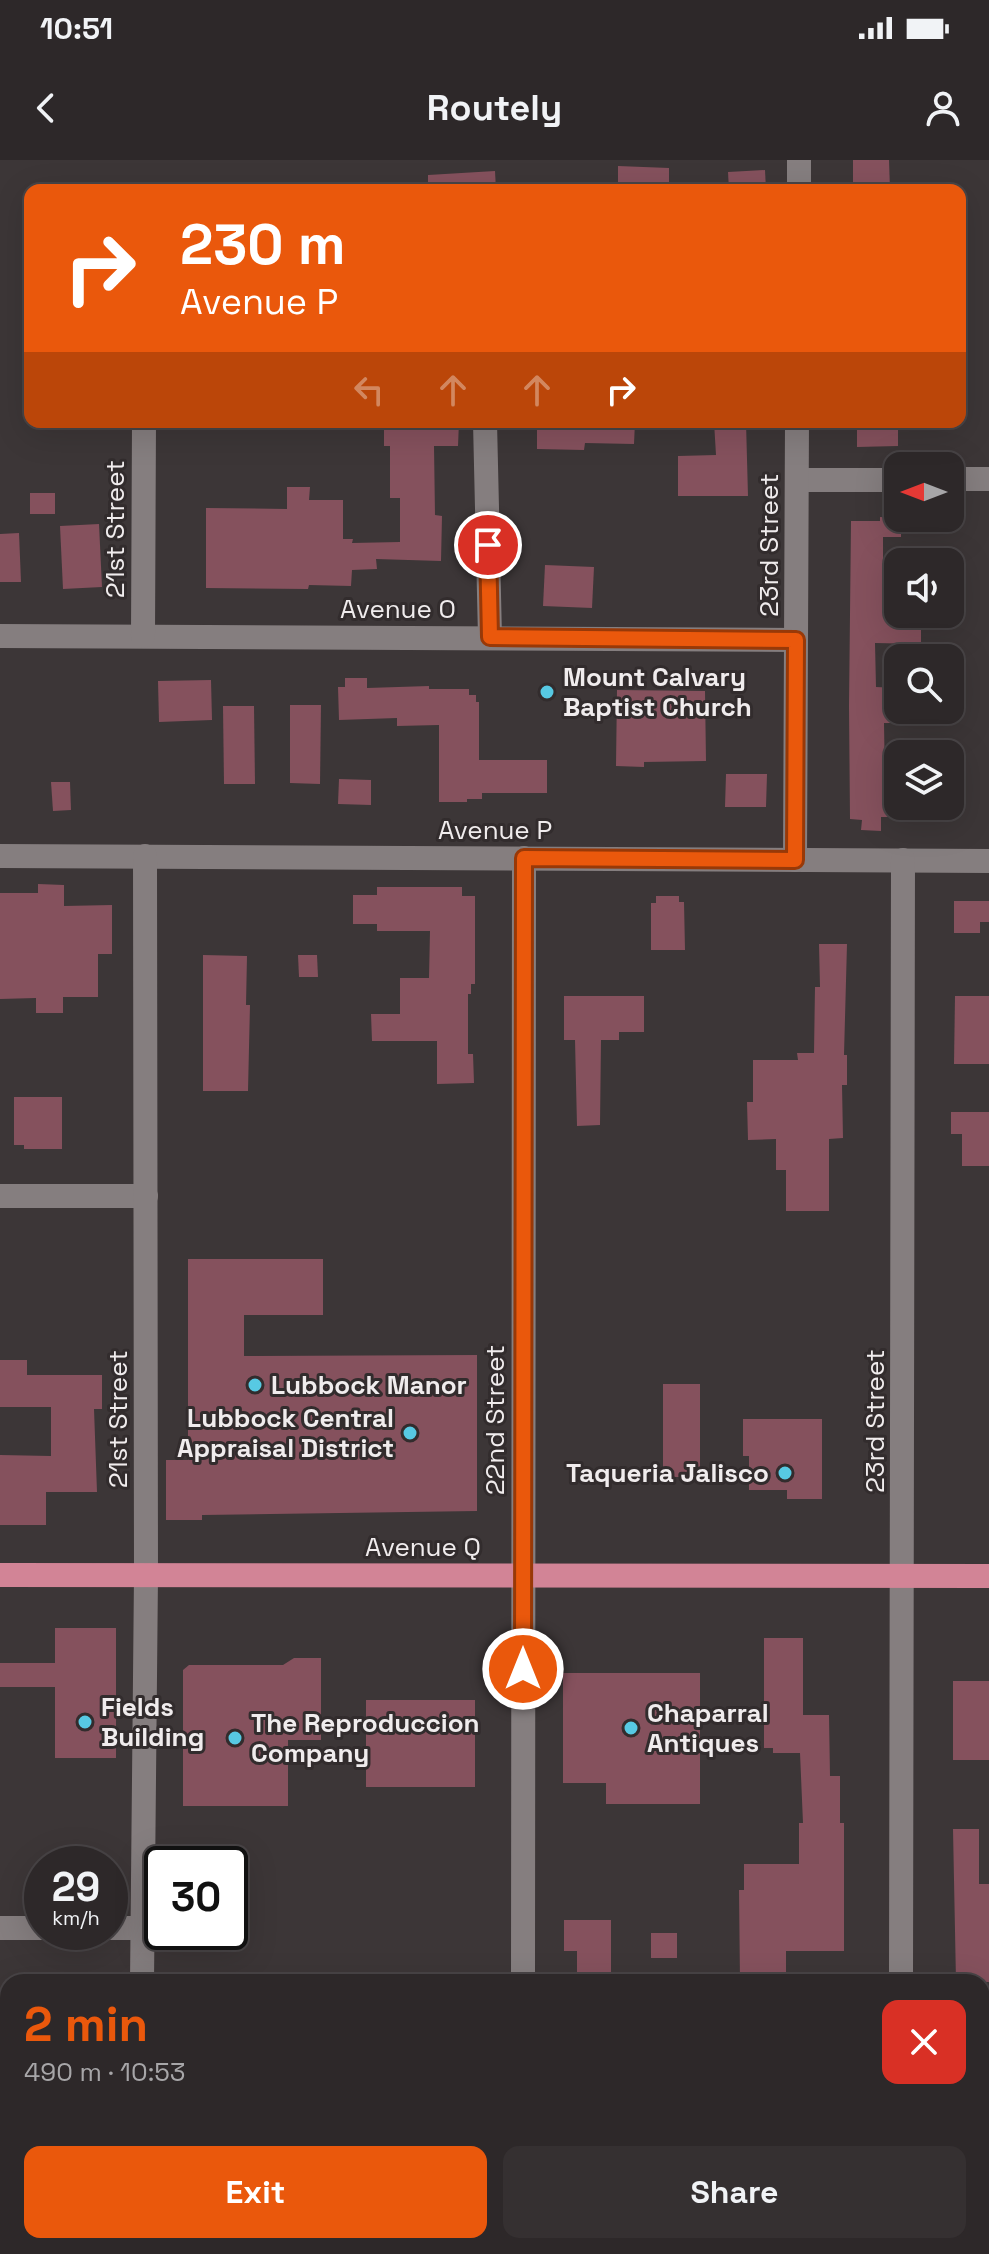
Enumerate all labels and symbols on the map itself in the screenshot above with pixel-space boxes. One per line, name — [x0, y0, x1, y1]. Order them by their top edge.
north arrow — [884, 452, 964, 532]
street label: 21st Street — [98, 460, 132, 598]
street label: 23rd Street — [752, 473, 786, 617]
pin — [454, 511, 522, 579]
street label: Avenue O — [340, 592, 456, 626]
place label: Mount Calvary Baptist Church — [563, 660, 752, 724]
marker: Mount Calvary Baptist Church — [538, 683, 556, 701]
street label: Avenue P — [438, 813, 552, 847]
street label: 22nd Street — [478, 1345, 512, 1495]
street label: 23rd Street — [858, 1349, 892, 1493]
street label: 21st Street — [101, 1350, 135, 1488]
place label: Lubbock Manor — [271, 1368, 467, 1402]
marker: Lubbock Manor — [246, 1376, 264, 1394]
place label: Lubbock Central Appraisal District — [177, 1401, 394, 1465]
marker: Lubbock Central Appraisal District — [401, 1424, 419, 1442]
place label: Taqueria Jalisco — [566, 1456, 769, 1490]
marker: Taqueria Jalisco — [776, 1464, 794, 1482]
street label: Avenue Q — [365, 1530, 481, 1564]
position arrow — [481, 1627, 565, 1711]
place label: Fields Building — [101, 1690, 204, 1754]
place label: Chaparral Antiques — [647, 1696, 769, 1760]
place label: The Reproduccion Company — [251, 1706, 480, 1770]
marker: Fields Building — [76, 1713, 94, 1731]
marker: Chaparral Antiques — [622, 1719, 640, 1737]
marker: The Reproduccion Company — [226, 1729, 244, 1747]
speed limit sign: 30 — [144, 1846, 248, 1950]

